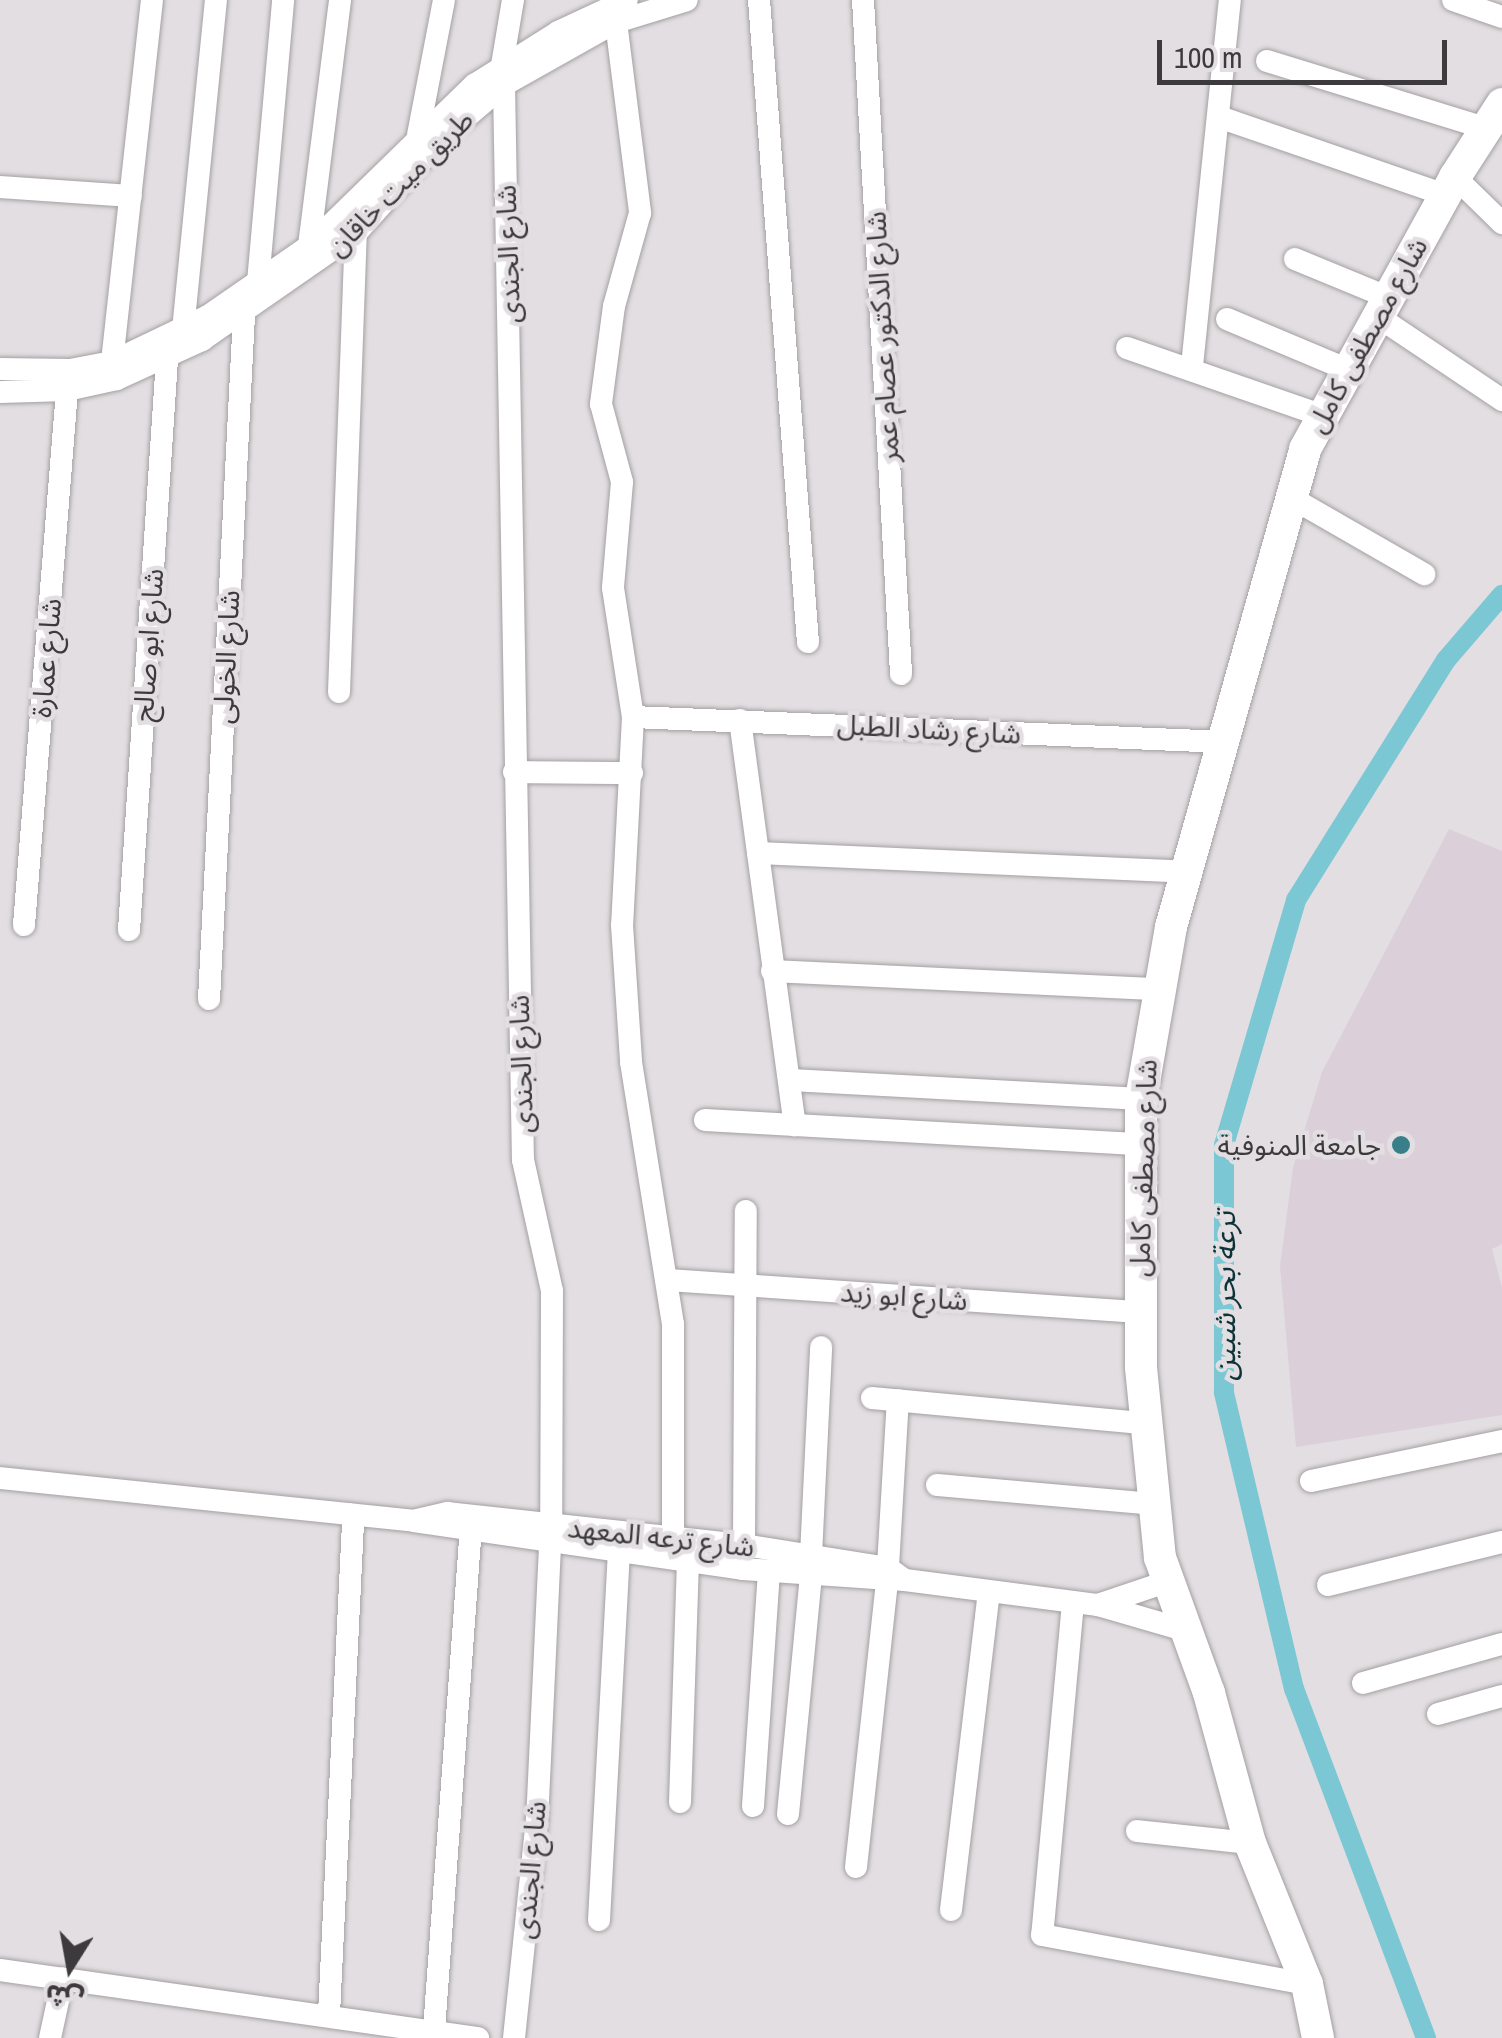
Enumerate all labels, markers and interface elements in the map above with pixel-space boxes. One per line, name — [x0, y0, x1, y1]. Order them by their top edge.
scale bar — [1162, 20, 1452, 82]
text: 100 m — [1174, 37, 1242, 77]
street label: طريق ميت خاقان — [320, 103, 480, 263]
street label: شارع الجندى — [489, 184, 527, 324]
street label: شارع الدكتور عصام عمر — [859, 210, 905, 464]
street label: شارع مصطفى كامل — [1300, 232, 1434, 438]
street label: شارع ابو صالح — [126, 567, 170, 723]
street label: شارع الخولى — [206, 589, 246, 725]
street label: شارع عمارة — [24, 597, 68, 719]
street label: شارع رشاد الطبل — [836, 707, 1022, 751]
street label: شارع الجندى — [502, 994, 540, 1134]
street label: شارع مصطفى كامل — [1122, 1059, 1164, 1277]
place label: جامعة المنوفية — [1218, 1128, 1381, 1162]
marker: جامعة المنوفية — [1390, 1134, 1412, 1156]
water label: ترعة بحر شبين — [1206, 1211, 1242, 1381]
street label: شارع ابو زيد — [839, 1275, 969, 1317]
street label: شارع ترعه المعهد — [566, 1510, 756, 1564]
street label: شارع الجندى — [507, 1800, 553, 1940]
north arrow — [20, 1918, 120, 2018]
text: ش — [42, 1975, 87, 2020]

